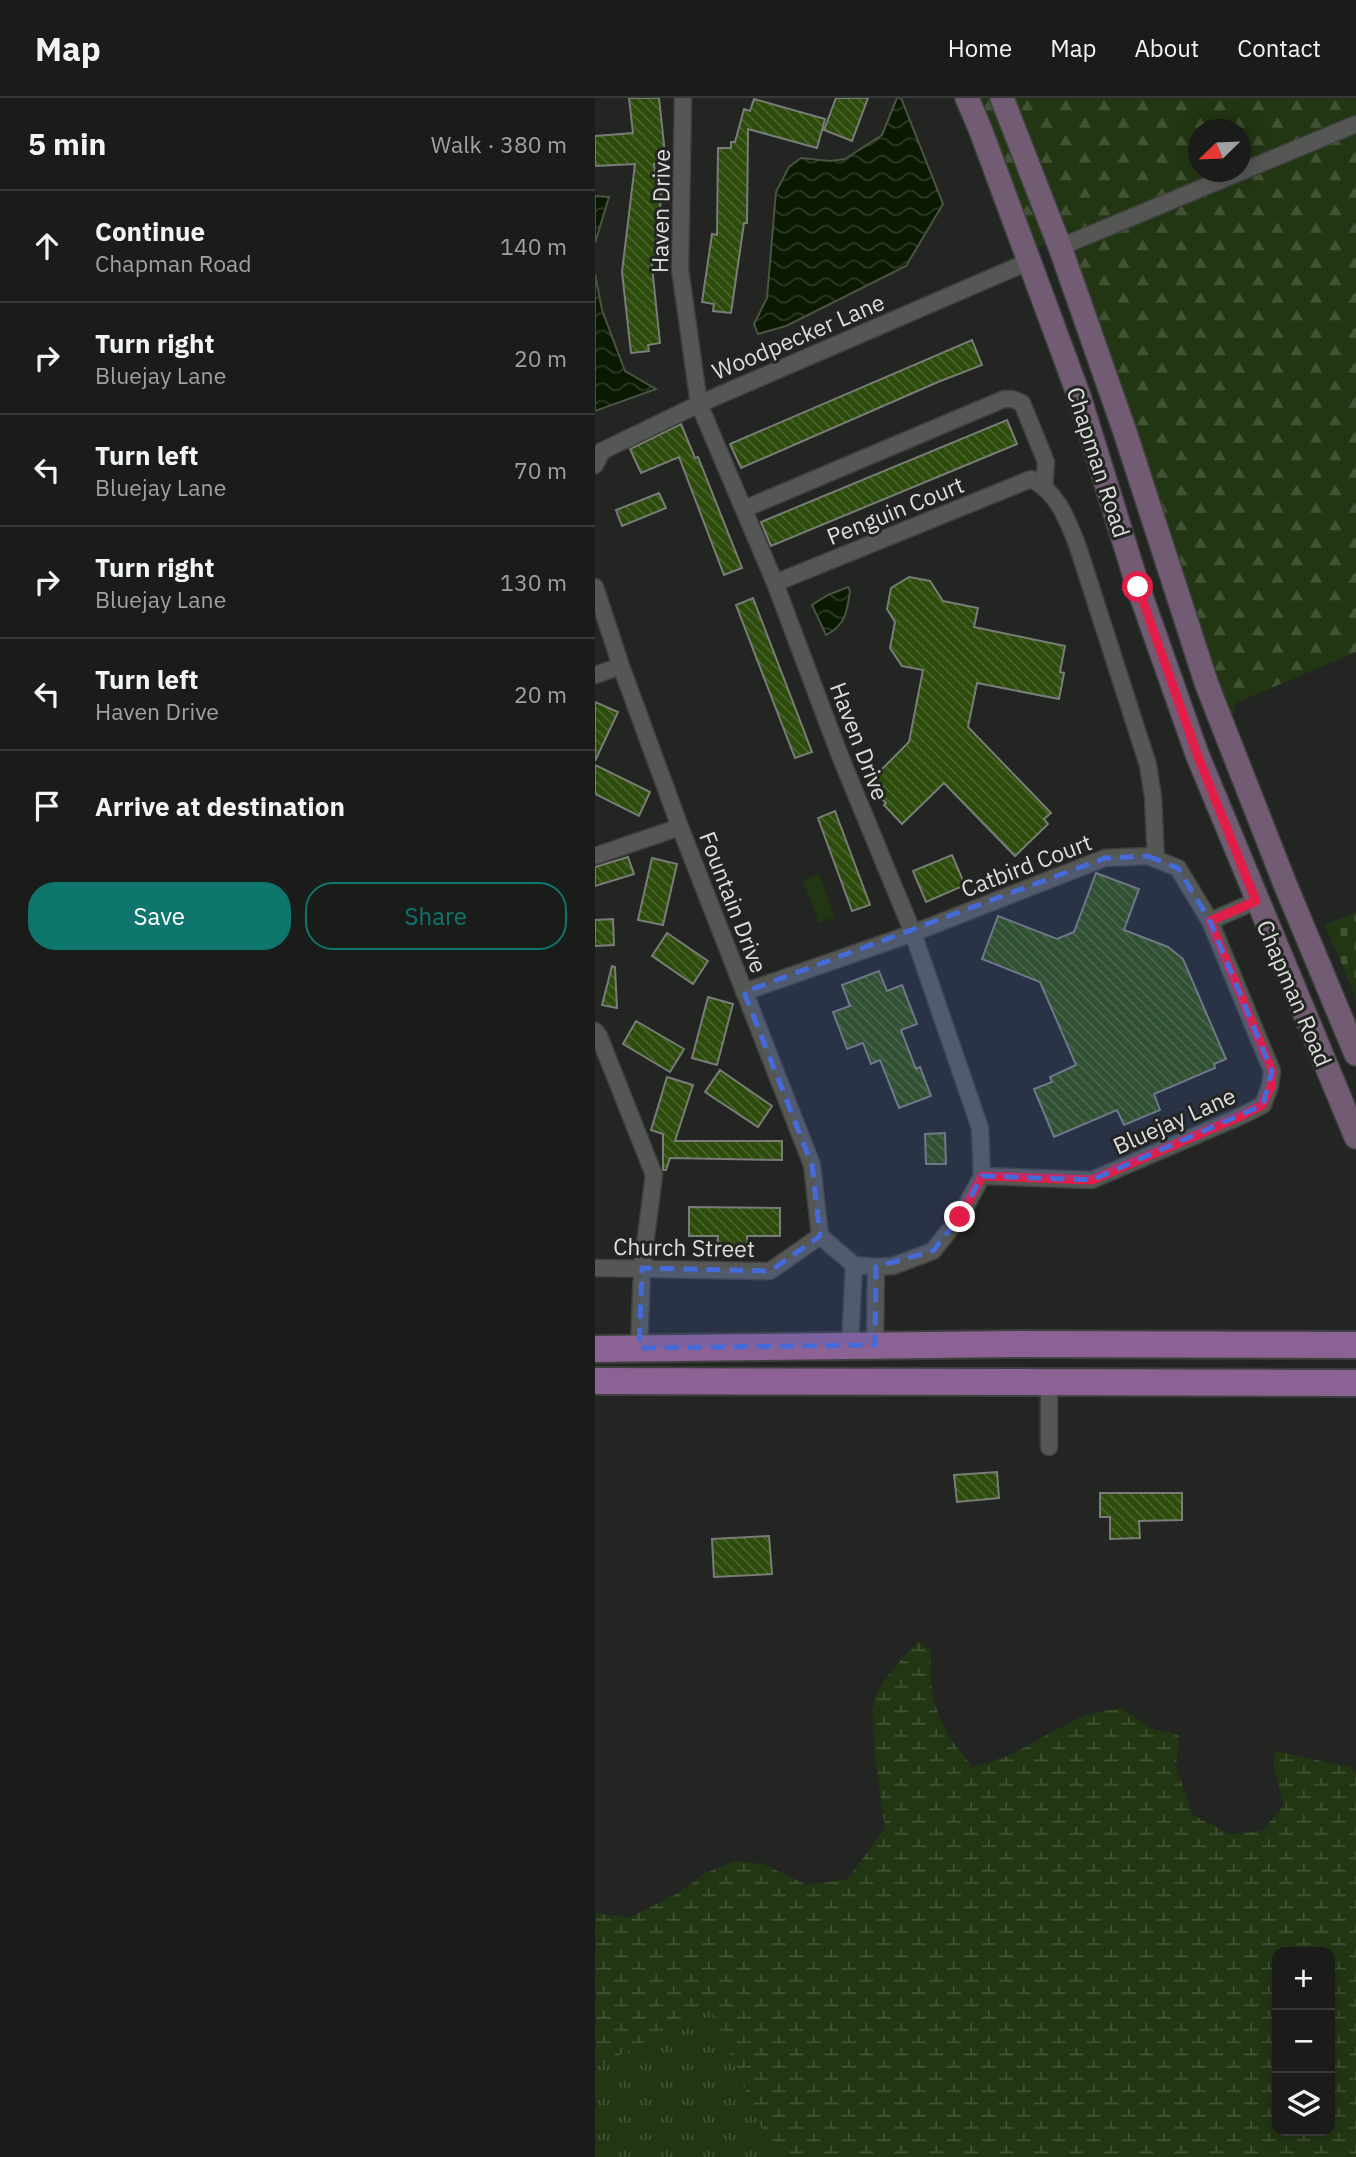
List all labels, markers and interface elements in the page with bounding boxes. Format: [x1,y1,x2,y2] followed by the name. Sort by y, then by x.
[35,27,101,70] text: Map
[948,32,1012,64] text: Home
[1050,32,1096,64] text: Map
[1134,32,1199,64] text: About
[1237,32,1321,64] text: Contact
[1188,119,1251,182] north arrow
[28,124,106,163] text: 5 min
[431,129,567,159] text: Walk · 380 m
[644,149,676,273] street label: Haven Drive
[95,214,205,248] text: Continue
[28,227,66,265] icon: ahead
[500,231,567,261] text: 140 m
[95,248,252,278] text: Chapman Road
[707,286,889,386] street label: Woodpecker Lane
[95,326,214,360] text: Turn right
[28,339,66,377] icon: right
[514,343,567,373] text: 20 m
[95,360,226,390] text: Bluejay Lane
[1061,383,1137,541] street label: Chapman Road
[95,438,198,472] text: Turn left
[28,451,66,489] icon: left
[514,455,567,485] text: 70 m
[822,469,968,551] street label: Penguin Court
[95,472,226,502] text: Bluejay Lane
[95,550,214,584] text: Turn right
[28,563,66,601] icon: right
[500,567,567,597] text: 130 m
[1122,571,1153,602] route start
[95,584,226,614] text: Bluejay Lane
[95,662,198,696] text: Turn left
[28,675,66,713] icon: left
[824,678,896,804] street label: Haven Drive
[514,679,567,709] text: 20 m
[95,696,219,726] text: Haven Drive
[28,787,66,825] icon: arrive
[95,789,345,823] text: Arrive at destination
[956,826,1096,904] street label: Catbird Court
[693,827,775,977] street label: Fountain Drive
[28,882,291,950] button: Save
[305,882,567,950] button: Share
[1251,915,1339,1071] street label: Chapman Road
[1108,1080,1240,1160] street label: Bluejay Lane
[944,1201,975,1232] route end
[613,1231,755,1263] street label: Church Street
[1272,1947,1335,2136] map controls
[1272,1947,1335,2010] button: +
[1272,2010,1335,2073] button: −
[1272,2073,1335,2136] button: layers

